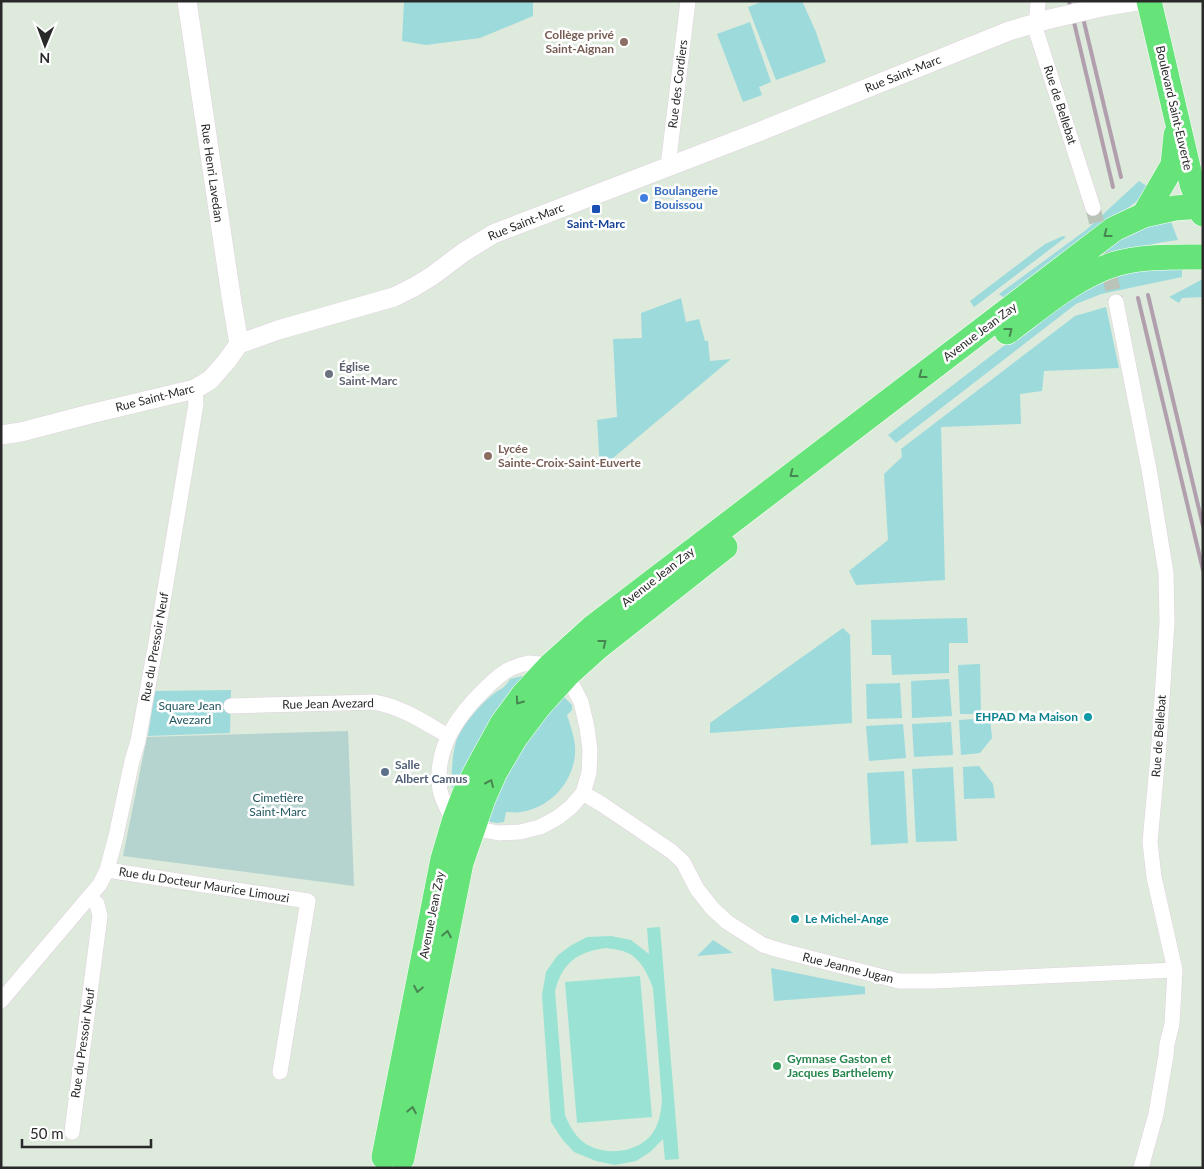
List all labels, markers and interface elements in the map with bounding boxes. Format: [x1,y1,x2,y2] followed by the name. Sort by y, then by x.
[20,20,70,70] north arrow
[544,27,615,56] place label: Collège privé Saint-Aignan
[618,36,630,48] marker: Collège privé Saint-Aignan
[665,39,690,129] street label: Rue des Cordiers
[1153,44,1196,172] street label: Boulevard Saint-Euverte
[39,50,50,67] text: N
[863,51,943,96] street label: Rue Saint-Marc
[1041,63,1081,147] street label: Rue de Bellebat
[198,123,227,223] street label: Rue Henri Lavedan
[654,183,718,212] place label: Boulangerie Bouissou
[638,192,650,204] marker: Boulangerie Bouissou
[486,199,566,244] street label: Rue Saint-Marc
[590,203,602,215] marker: Saint-Marc
[567,216,626,231] place label: Saint-Marc
[1103,228,1113,237] one-way arrow
[940,298,1020,364] street label: Avenue Jean Zay
[1003,328,1012,336] one-way arrow
[339,359,398,388] place label: Église Saint-Marc
[323,368,335,380] marker: Église Saint-Marc
[919,370,928,379] one-way arrow
[114,380,196,415] street label: Rue Saint-Marc
[498,441,642,470] place label: Lycée Sainte-Croix-Saint-Euverte
[482,450,494,462] marker: Lycée Sainte-Croix-Saint-Euverte
[790,468,799,476] one-way arrow
[618,543,698,610] street label: Avenue Jean Zay
[137,590,172,703] street label: Rue du Pressoir Neuf
[597,640,606,648] one-way arrow
[1148,694,1169,778] street label: Rue de Bellebat
[282,695,374,712] street label: Rue Jean Avezard
[516,695,525,705] one-way arrow
[159,698,221,727] park label: Square Jean Avezard
[975,709,1078,724] place label: EHPAD Ma Maison
[1082,711,1094,723] marker: EHPAD Ma Maison
[394,757,468,786] place label: Salle Albert Camus
[379,766,391,778] marker: Salle Albert Camus
[484,779,495,788] one-way arrow
[249,790,307,819] park label: Cimetière Saint-Marc
[118,864,291,905] street label: Rue du Docteur Maurice Limouzi
[416,869,447,960] street label: Avenue Jean Zay
[805,911,889,926] place label: Le Michel-Ange
[789,913,801,925] marker: Le Michel-Ange
[441,929,452,938] one-way arrow
[801,949,895,986] street label: Rue Jeanne Jugan
[413,985,423,993] one-way arrow
[67,986,98,1099] street label: Rue du Pressoir Neuf
[787,1051,894,1080] place label: Gymnase Gaston et Jacques Barthelemy
[771,1060,783,1072] marker: Gymnase Gaston et Jacques Barthelemy
[406,1106,416,1115] one-way arrow
[22,1116,151,1148] scale bar
[30,1124,64,1142] text: 50 m

